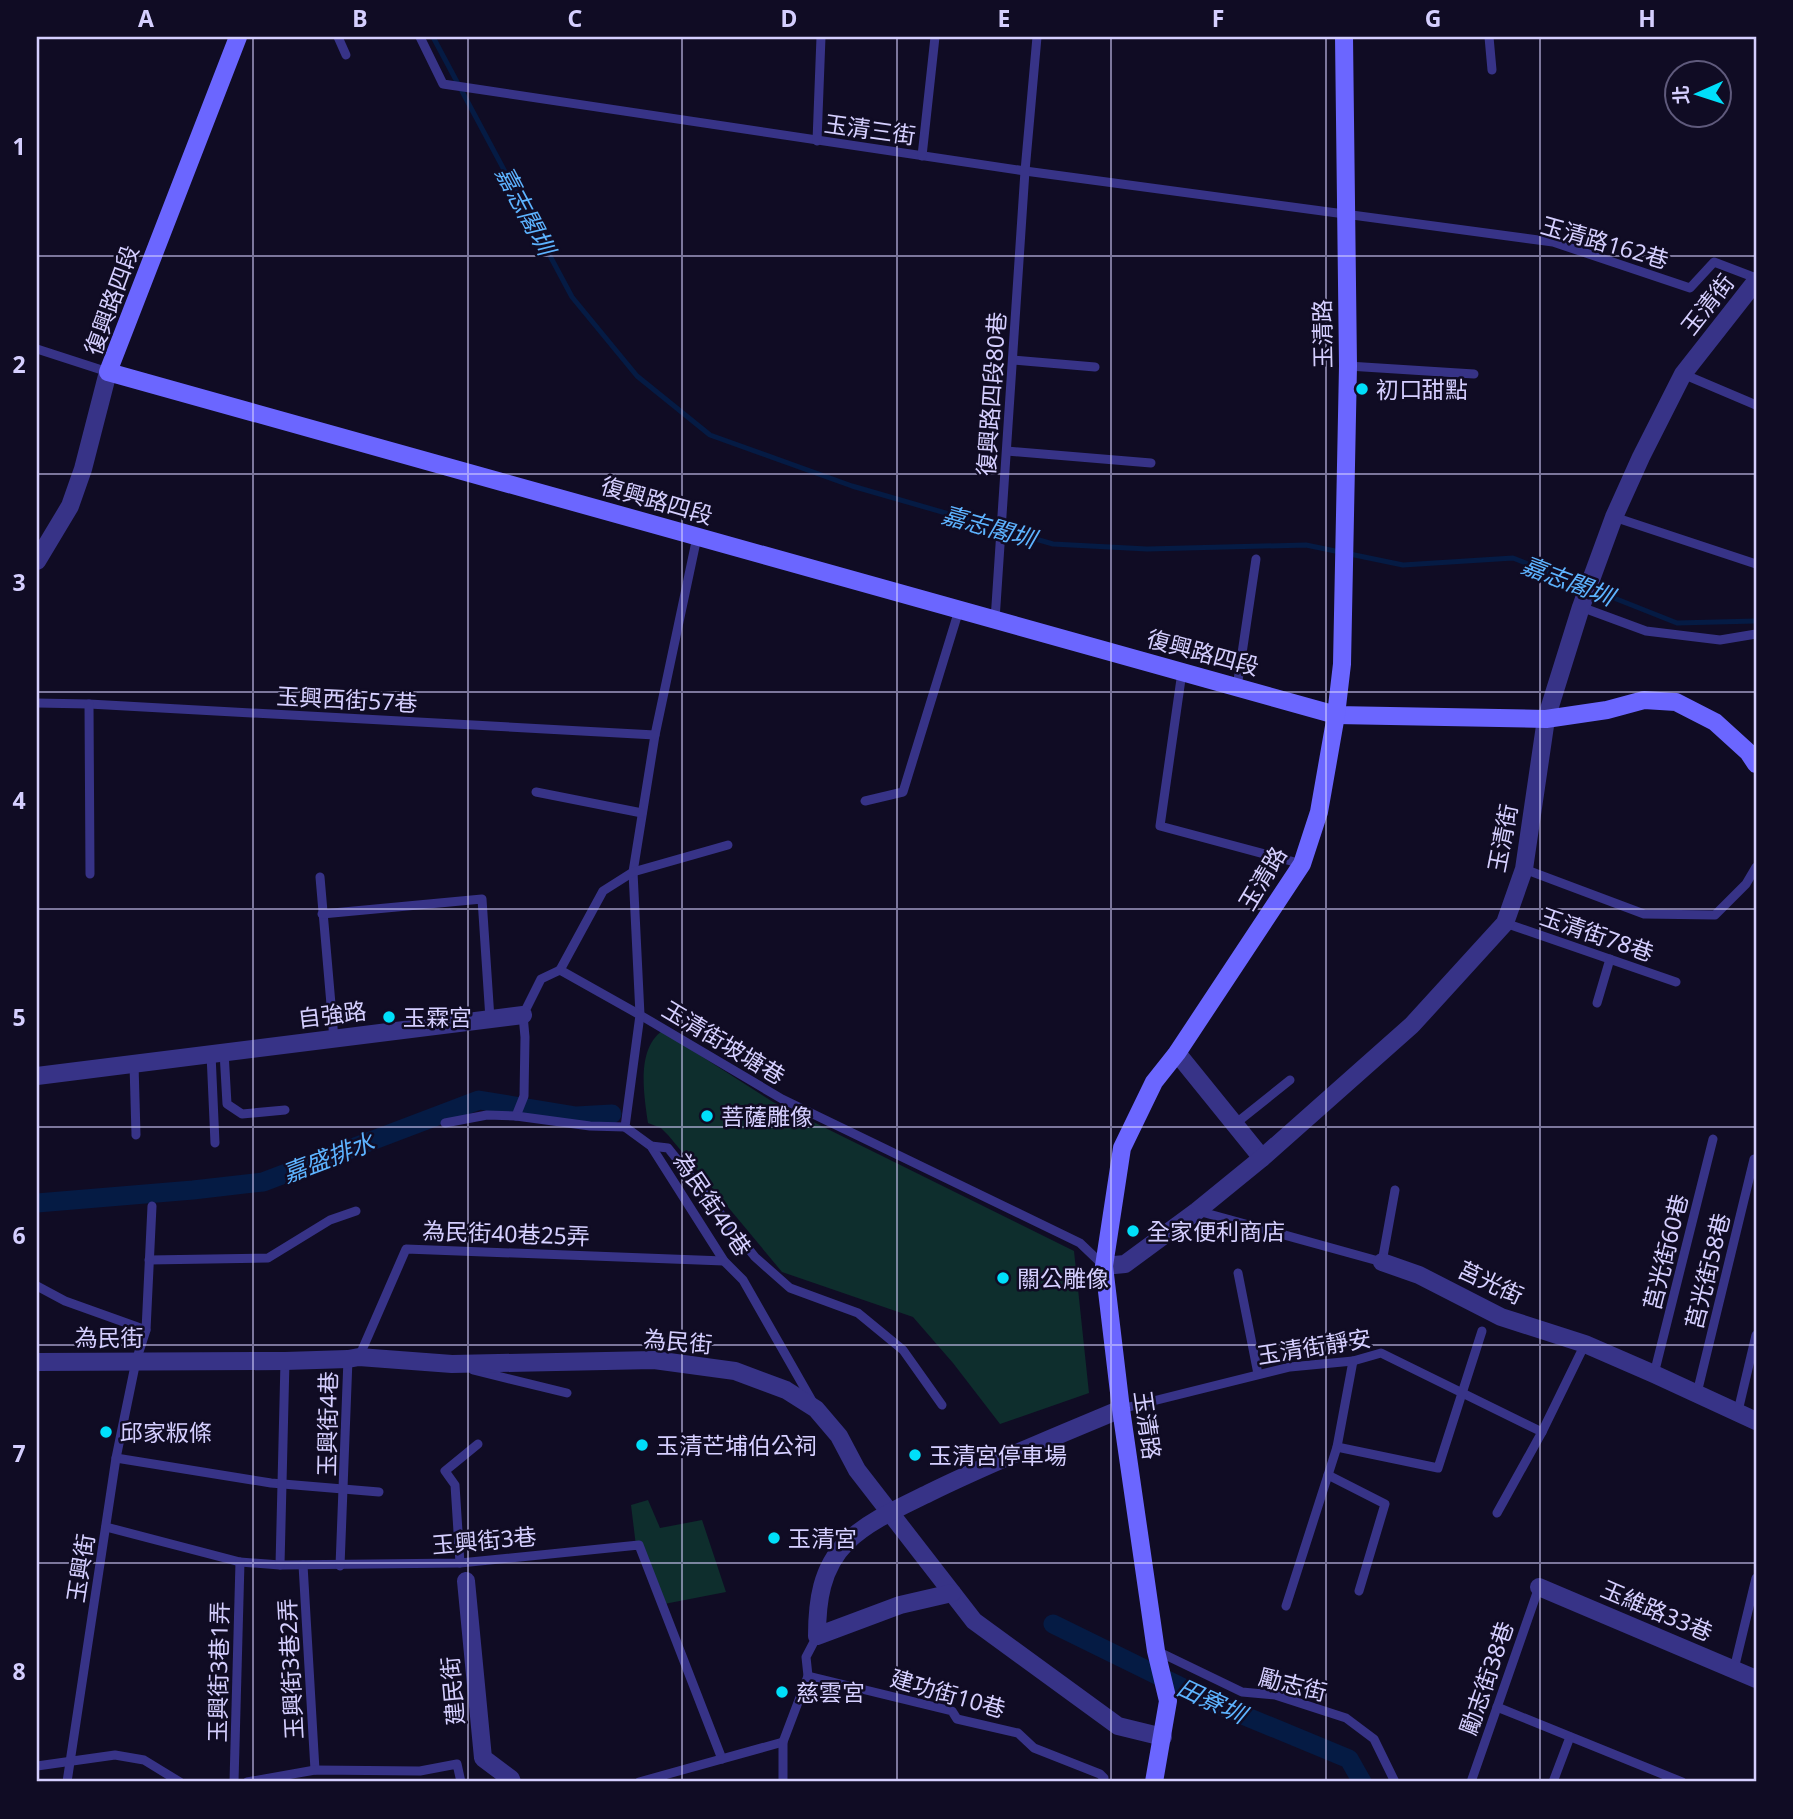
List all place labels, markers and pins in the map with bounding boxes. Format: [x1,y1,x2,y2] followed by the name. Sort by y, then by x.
[1376,373,1468,405] place label: 初口甜點
[1354,381,1370,397] marker: 初口甜點
[403,1001,472,1033] place label: 玉霖宮
[381,1009,397,1025] marker: 玉霖宮
[721,1100,813,1132] place label: 菩薩雕像
[699,1108,715,1124] marker: 菩薩雕像
[1147,1215,1285,1247] place label: 全家便利商店
[1125,1223,1141,1239] marker: 全家便利商店
[1017,1262,1109,1294] place label: 關公雕像
[995,1270,1011,1286] marker: 關公雕像
[120,1416,212,1448] place label: 邱家粄條
[98,1424,114,1440] marker: 邱家粄條
[656,1429,817,1461] place label: 玉清芒埔伯公祠
[634,1437,650,1453] marker: 玉清芒埔伯公祠
[929,1439,1067,1471] place label: 玉清宮停車場
[907,1447,923,1463] marker: 玉清宮停車場
[788,1522,857,1554] place label: 玉清宮
[766,1530,782,1546] marker: 玉清宮
[796,1676,865,1708] place label: 慈雲宮
[774,1684,790,1700] marker: 慈雲宮

